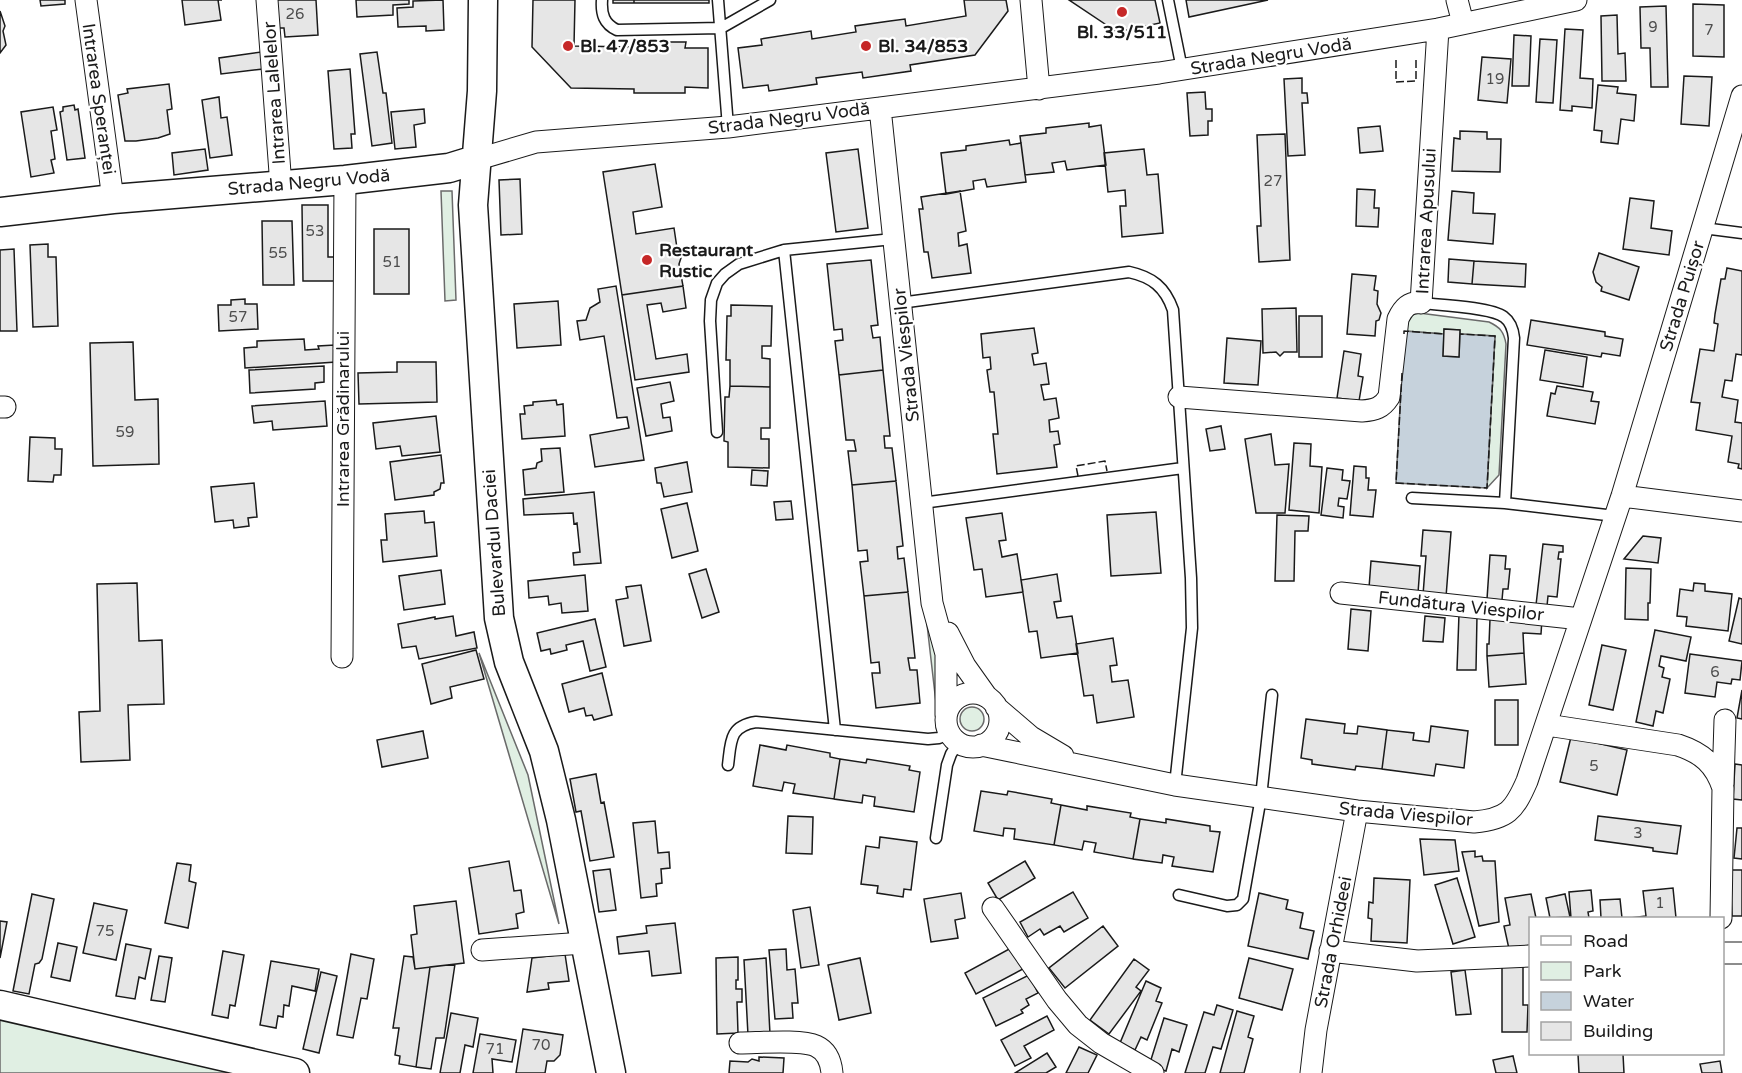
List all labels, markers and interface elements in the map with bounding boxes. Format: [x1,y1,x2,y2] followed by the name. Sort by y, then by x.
[286,5,304,23] house number: 26
[1115,5,1129,19] marker: Bl. 33/511
[1648,18,1658,36] house number: 9
[258,21,290,165] street label: Intrarea Lalelelor
[1077,21,1167,43] place label: Bl. 33/511
[1704,21,1714,39] house number: 7
[77,22,121,176] street label: Intrarea Speranței
[1189,32,1353,80] street label: Strada Negru Vodă
[580,35,670,57] place label: Bl. 47/853
[878,35,968,57] place label: Bl. 34/853
[561,39,575,53] marker: Bl. 47/853
[859,39,873,53] marker: Bl. 34/853
[1486,70,1504,88] house number: 19
[707,97,871,139] street label: Strada Negru Vodă
[1411,147,1441,295] street label: Intrarea Apusului
[227,164,391,200] street label: Strada Negru Vodă
[1264,172,1282,190] house number: 27
[306,222,324,240] house number: 53
[1655,238,1709,354] street label: Strada Puișor
[659,239,753,282] place label: Restaurant Rustic
[269,244,287,262] house number: 55
[383,253,401,271] house number: 51
[640,253,654,267] marker: Restaurant Rustic
[888,287,924,423] street label: Strada Viespilor
[229,308,247,326] house number: 57
[332,331,354,507] street label: Intrarea Grădinarului
[116,423,134,441] house number: 59
[478,469,510,617] street label: Bulevardul Daciei
[1377,586,1545,626] street label: Fundătura Viespilor
[1710,663,1720,681] house number: 6
[1589,757,1599,775] house number: 5
[1338,797,1474,831] street label: Strada Viespilor
[1633,824,1643,842] house number: 3
[1309,874,1357,1010] street label: Strada Orhideei
[1655,894,1665,912] house number: 1
[1529,917,1724,1055] legend
[96,922,114,940] house number: 75
[1583,930,1628,952] text: Road
[1583,960,1622,982] text: Park
[1583,990,1634,1012] text: Water
[1583,1020,1653,1042] text: Building
[532,1036,550,1054] house number: 70
[486,1040,504,1058] house number: 71

